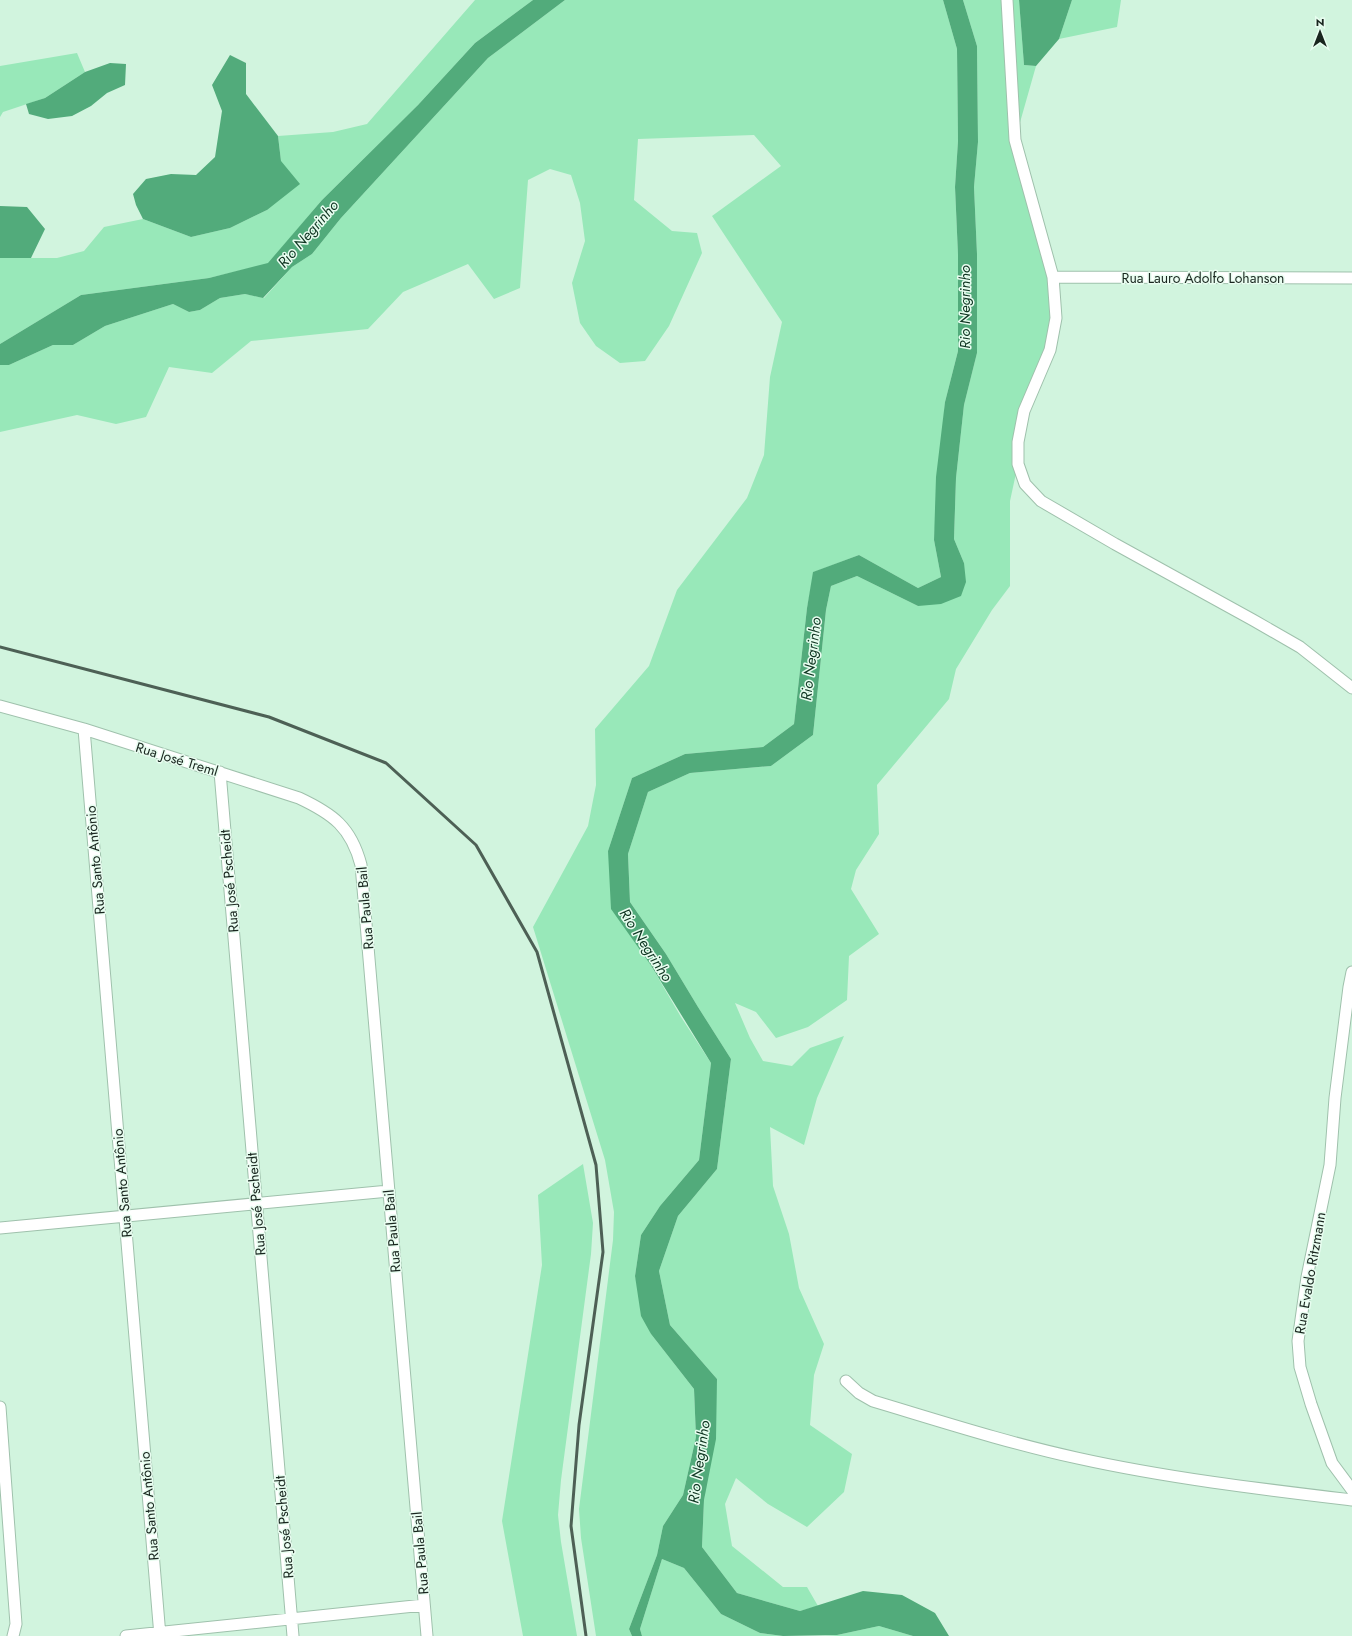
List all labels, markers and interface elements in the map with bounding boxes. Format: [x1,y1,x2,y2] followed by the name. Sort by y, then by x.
[1300,12,1340,52] north arrow
[1316,14,1324,30] text: N
[272,195,344,273] water label: Rio Negrinho
[954,265,976,349] water label: Rio Negrinho
[1122,268,1284,288] street label: Rua Lauro Adolfo Lohanson
[795,616,827,702] water label: Rio Negrinho
[133,737,221,781] street label: Rua José Treml
[80,804,110,915] street label: Rua Santo Antônio
[214,828,243,933] street label: Rua José Pscheidt
[351,866,379,950] street label: Rua Paula Bail
[614,904,678,986] water label: Rio Negrinho
[107,1127,137,1238] street label: Rua Santo Antônio
[241,1151,270,1256] street label: Rua José Pscheidt
[378,1189,406,1273] street label: Rua Paula Bail
[1289,1210,1331,1336] street label: Rua Evaldo Ritzmann
[682,1419,716,1505] water label: Rio Negrinho
[134,1450,164,1561] street label: Rua Santo Antônio
[269,1474,298,1579] street label: Rua José Pscheidt
[406,1511,434,1595] street label: Rua Paula Bail

